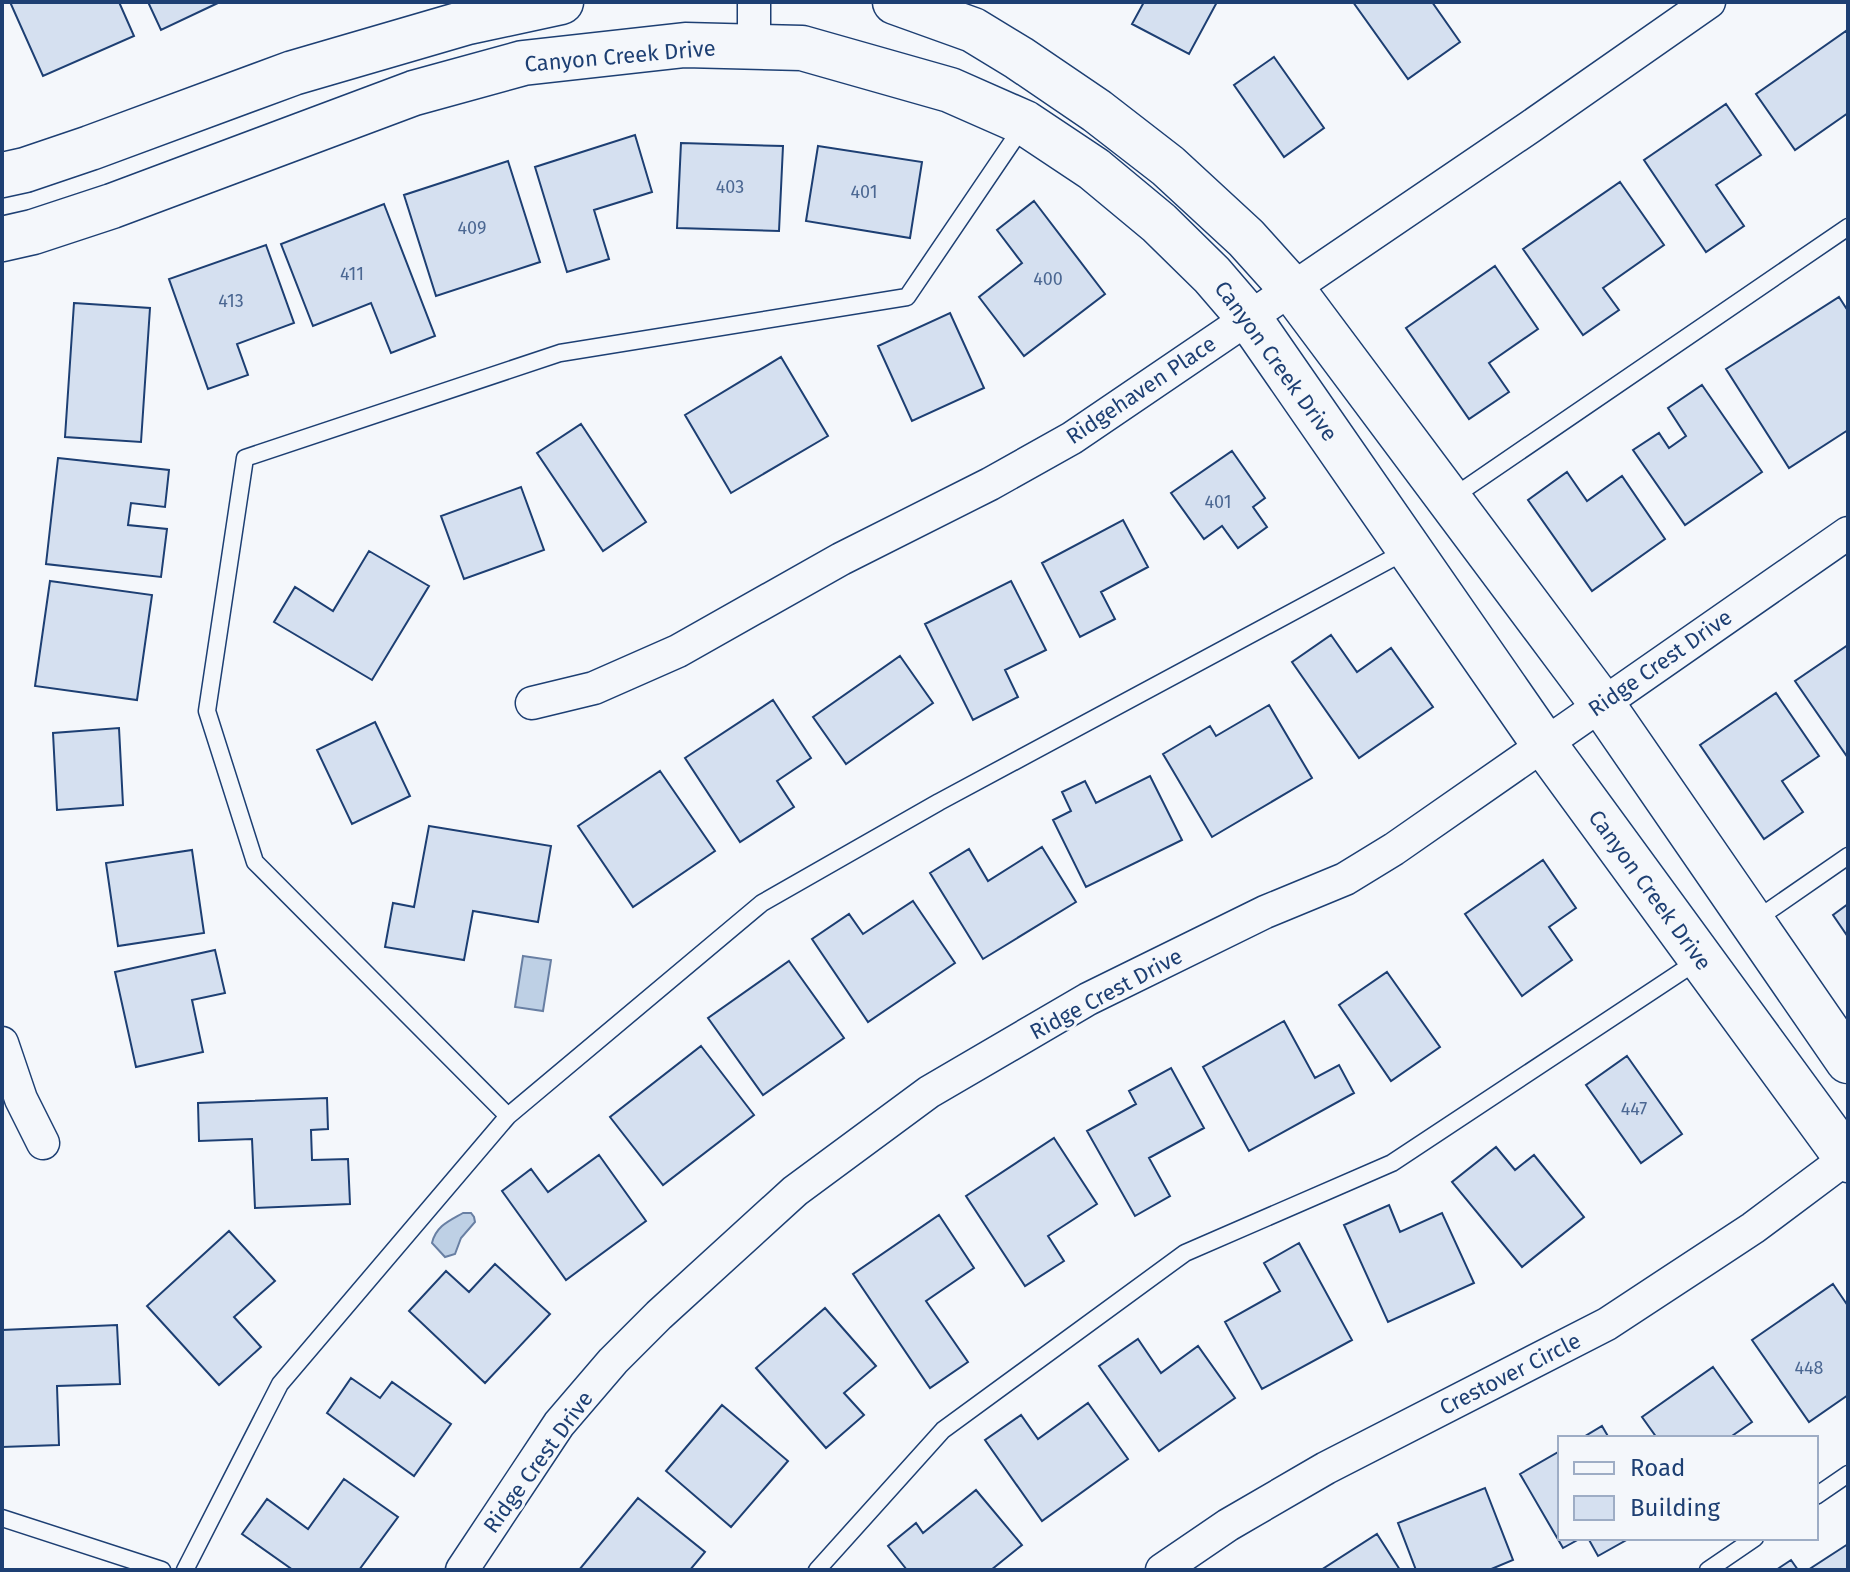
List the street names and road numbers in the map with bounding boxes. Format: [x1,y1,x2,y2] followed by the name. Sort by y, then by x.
[523,34,717,78] street label: Canyon Creek Drive
[1209,276,1343,446] street label: Canyon Creek Drive
[1061,330,1221,450] street label: Ridgehaven Place
[1583,603,1737,723] street label: Ridge Crest Drive
[1583,805,1717,975] street label: Canyon Creek Drive
[1025,942,1187,1046] street label: Ridge Crest Drive
[1435,1327,1585,1421] street label: Crestover Circle
[477,1386,599,1538] street label: Ridge Crest Drive

